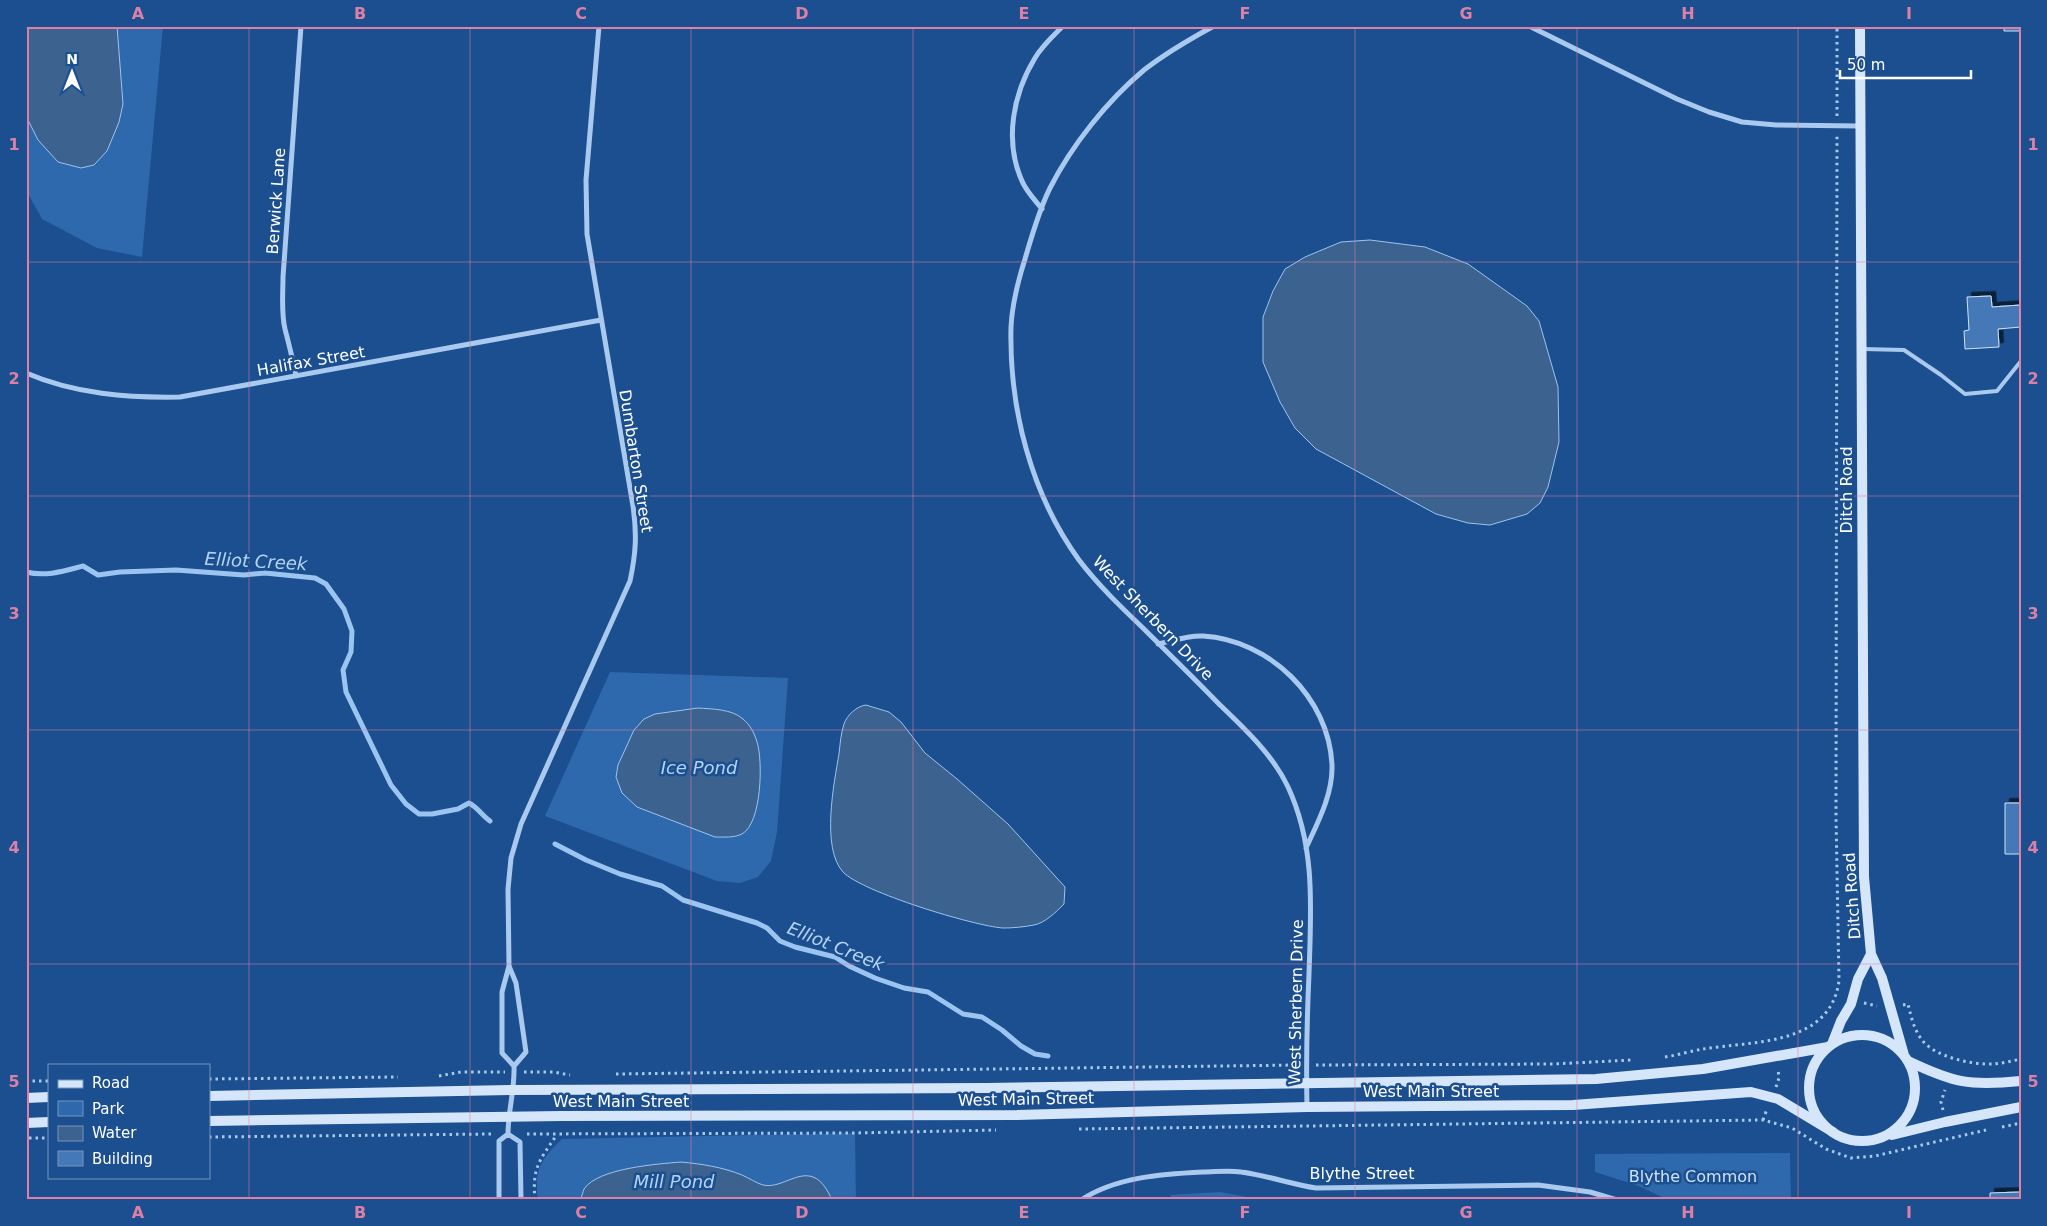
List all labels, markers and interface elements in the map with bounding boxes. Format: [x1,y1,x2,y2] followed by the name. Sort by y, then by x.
[132,4,145,23] text: A
[354,4,366,23] text: B
[575,4,587,23] text: C
[795,4,809,23] text: D
[1019,4,1029,23] text: E
[1240,4,1250,23] text: F
[1459,4,1473,23] text: G
[1681,4,1695,23] text: H
[1906,4,1912,23] text: I
[48,48,98,98] north arrow
[1840,48,1971,80] scale bar
[66,51,78,67] text: N
[1847,56,1885,74] text: 50 m
[8,135,20,154] text: 1
[2027,135,2039,154] text: 1
[263,147,289,255] street label: Berwick Lane
[256,342,366,380] street label: Halifax Street
[8,369,20,388] text: 2
[2027,369,2039,388] text: 2
[615,388,657,534] street label: Dumbarton Street
[1837,446,1856,534] street label: Ditch Road
[204,548,309,574] water label: Elliot Creek
[1089,552,1217,684] street label: West Sherbern Drive
[8,604,20,623] text: 3
[2027,604,2039,623] text: 3
[661,757,738,778] water label: Ice Pond
[8,838,20,857] text: 4
[2027,838,2039,857] text: 4
[1839,852,1865,940] street label: Ditch Road
[784,917,889,976] water label: Elliot Creek
[1285,919,1307,1085] street label: West Sherbern Drive
[48,1064,210,1178] legend
[8,1072,20,1091] text: 5
[2027,1072,2039,1091] text: 5
[92,1074,130,1092] text: Road
[1363,1082,1499,1101] street label: West Main Street
[958,1088,1094,1110] street label: West Main Street
[553,1092,689,1111] street label: West Main Street
[92,1100,125,1118] text: Park
[92,1124,137,1142] text: Water
[92,1150,153,1168] text: Building
[1310,1164,1414,1183] street label: Blythe Street
[1629,1167,1757,1186] park label: Blythe Common
[634,1171,715,1192] water label: Mill Pond
[132,1203,145,1222] text: A
[354,1203,366,1222] text: B
[575,1203,587,1222] text: C
[795,1203,809,1222] text: D
[1019,1203,1029,1222] text: E
[1240,1203,1250,1222] text: F
[1459,1203,1473,1222] text: G
[1681,1203,1695,1222] text: H
[1906,1203,1912,1222] text: I

